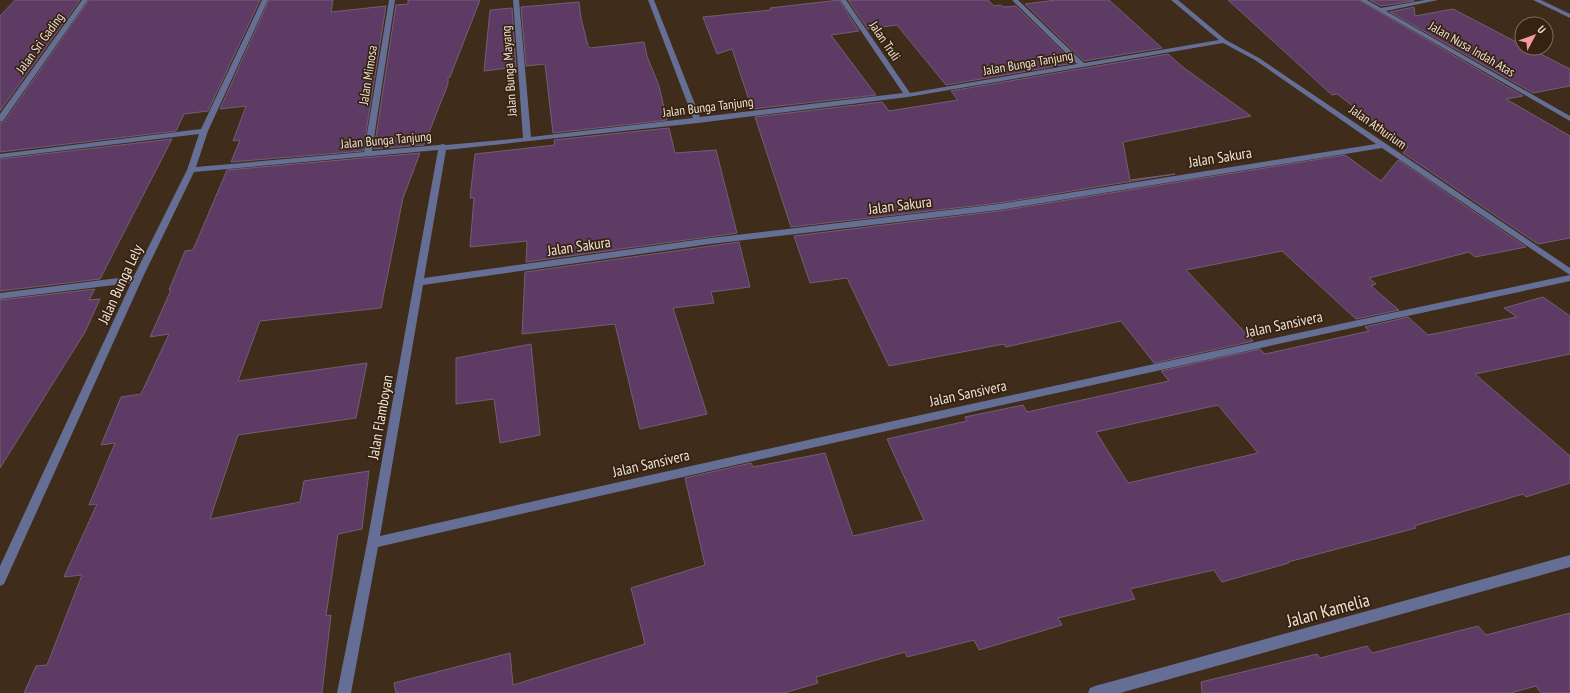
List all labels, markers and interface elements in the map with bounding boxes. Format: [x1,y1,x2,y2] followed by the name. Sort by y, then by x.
[12,9,68,78] street label: Jalan Sri Gading
[1514,16,1554,56] north arrow
[865,17,905,64] street label: Jalan Truli
[1425,17,1518,81] street label: Jalan Nusa Indah Atas
[1534,23,1549,36] text: U
[497,25,521,118] street label: Jalan Bunga Mayang
[355,44,381,107] street label: Jalan Mimosa
[981,47,1074,79] street label: Jalan Bunga Tanjung
[661,93,754,121] street label: Jalan Bunga Tanjung
[1345,101,1410,153] street label: Jalan Athurium
[339,128,432,153] street label: Jalan Bunga Tanjung
[1186,143,1253,172] street label: Jalan Sakura
[866,192,933,218] street label: Jalan Sakura
[545,232,612,260] street label: Jalan Sakura
[93,241,147,328] street label: Jalan Bunga Lely
[1243,307,1324,342] street label: Jalan Sansivera
[363,373,397,462] street label: Jalan Flamboyan
[927,376,1008,411] street label: Jalan Sansivera
[610,445,691,481] street label: Jalan Sansivera
[1283,588,1372,632] street label: Jalan Kamelia

